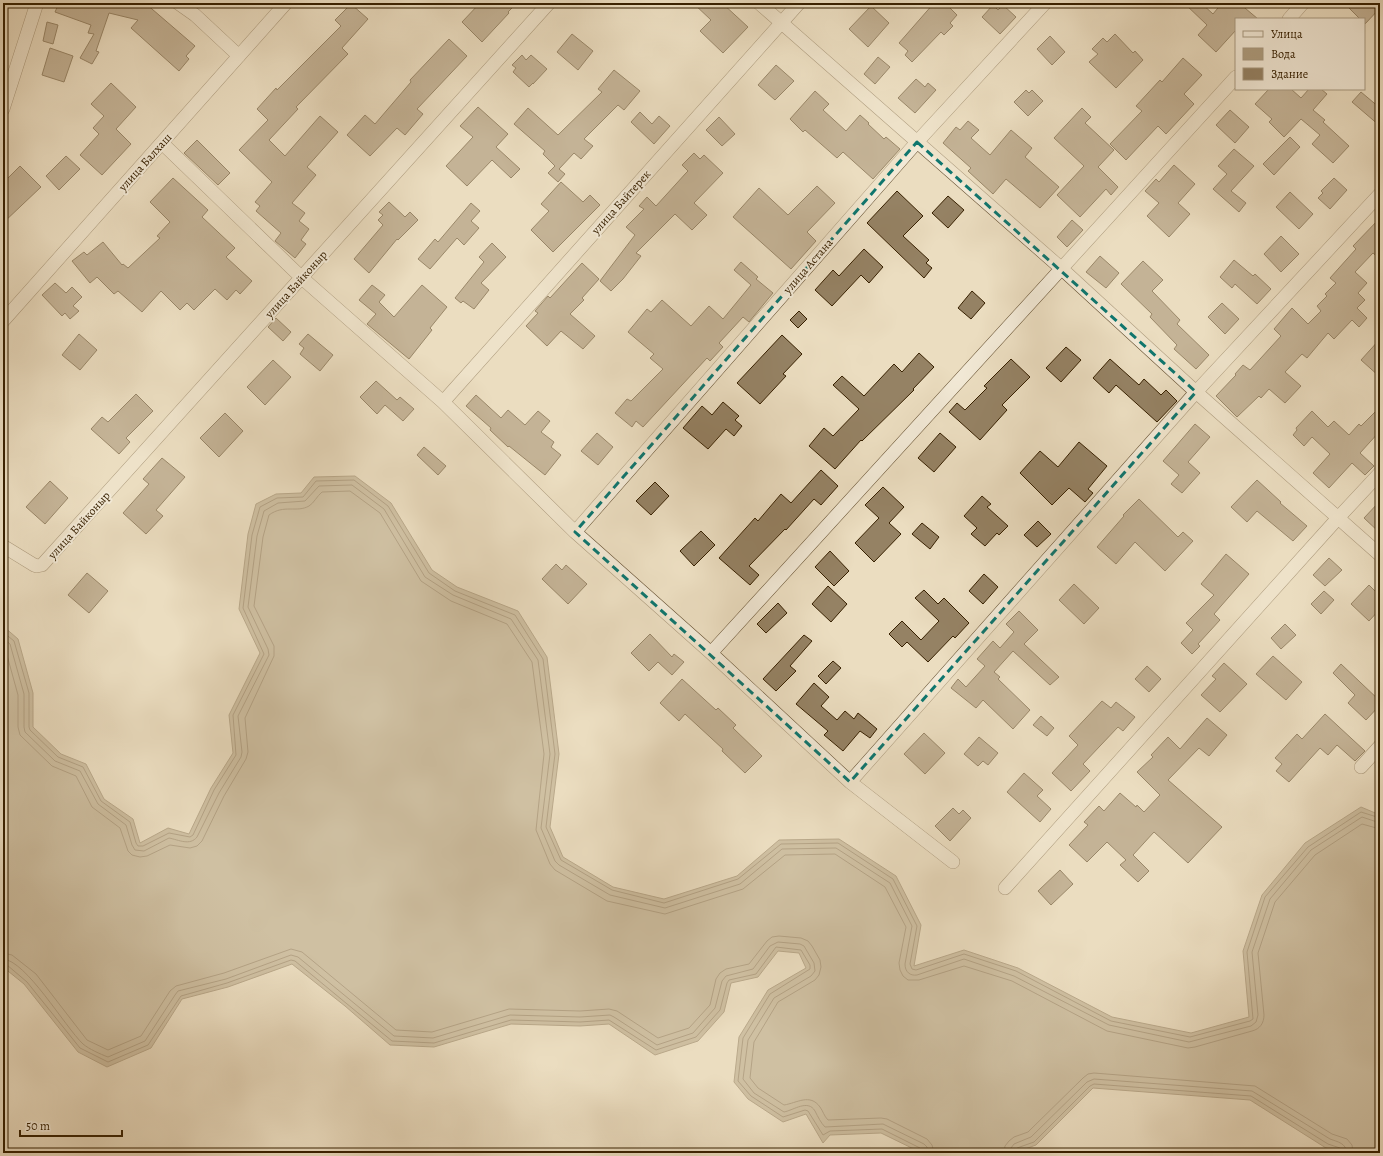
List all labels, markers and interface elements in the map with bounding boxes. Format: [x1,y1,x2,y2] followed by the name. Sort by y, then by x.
[1235,18,1365,90] legend
[1271,26,1303,42] text: Улица
[1271,46,1296,62] text: Вода
[1271,66,1308,82] text: Здание
[114,130,175,195] street label: улица Балхаш
[587,166,654,238] street label: улица Байтерек
[779,235,837,298] street label: улица Астана
[261,247,331,322] street label: улица Байконыр
[44,488,114,563] street label: улица Байконыр
[20,1112,122,1138] scale bar
[26,1118,50,1134] text: 50 m

